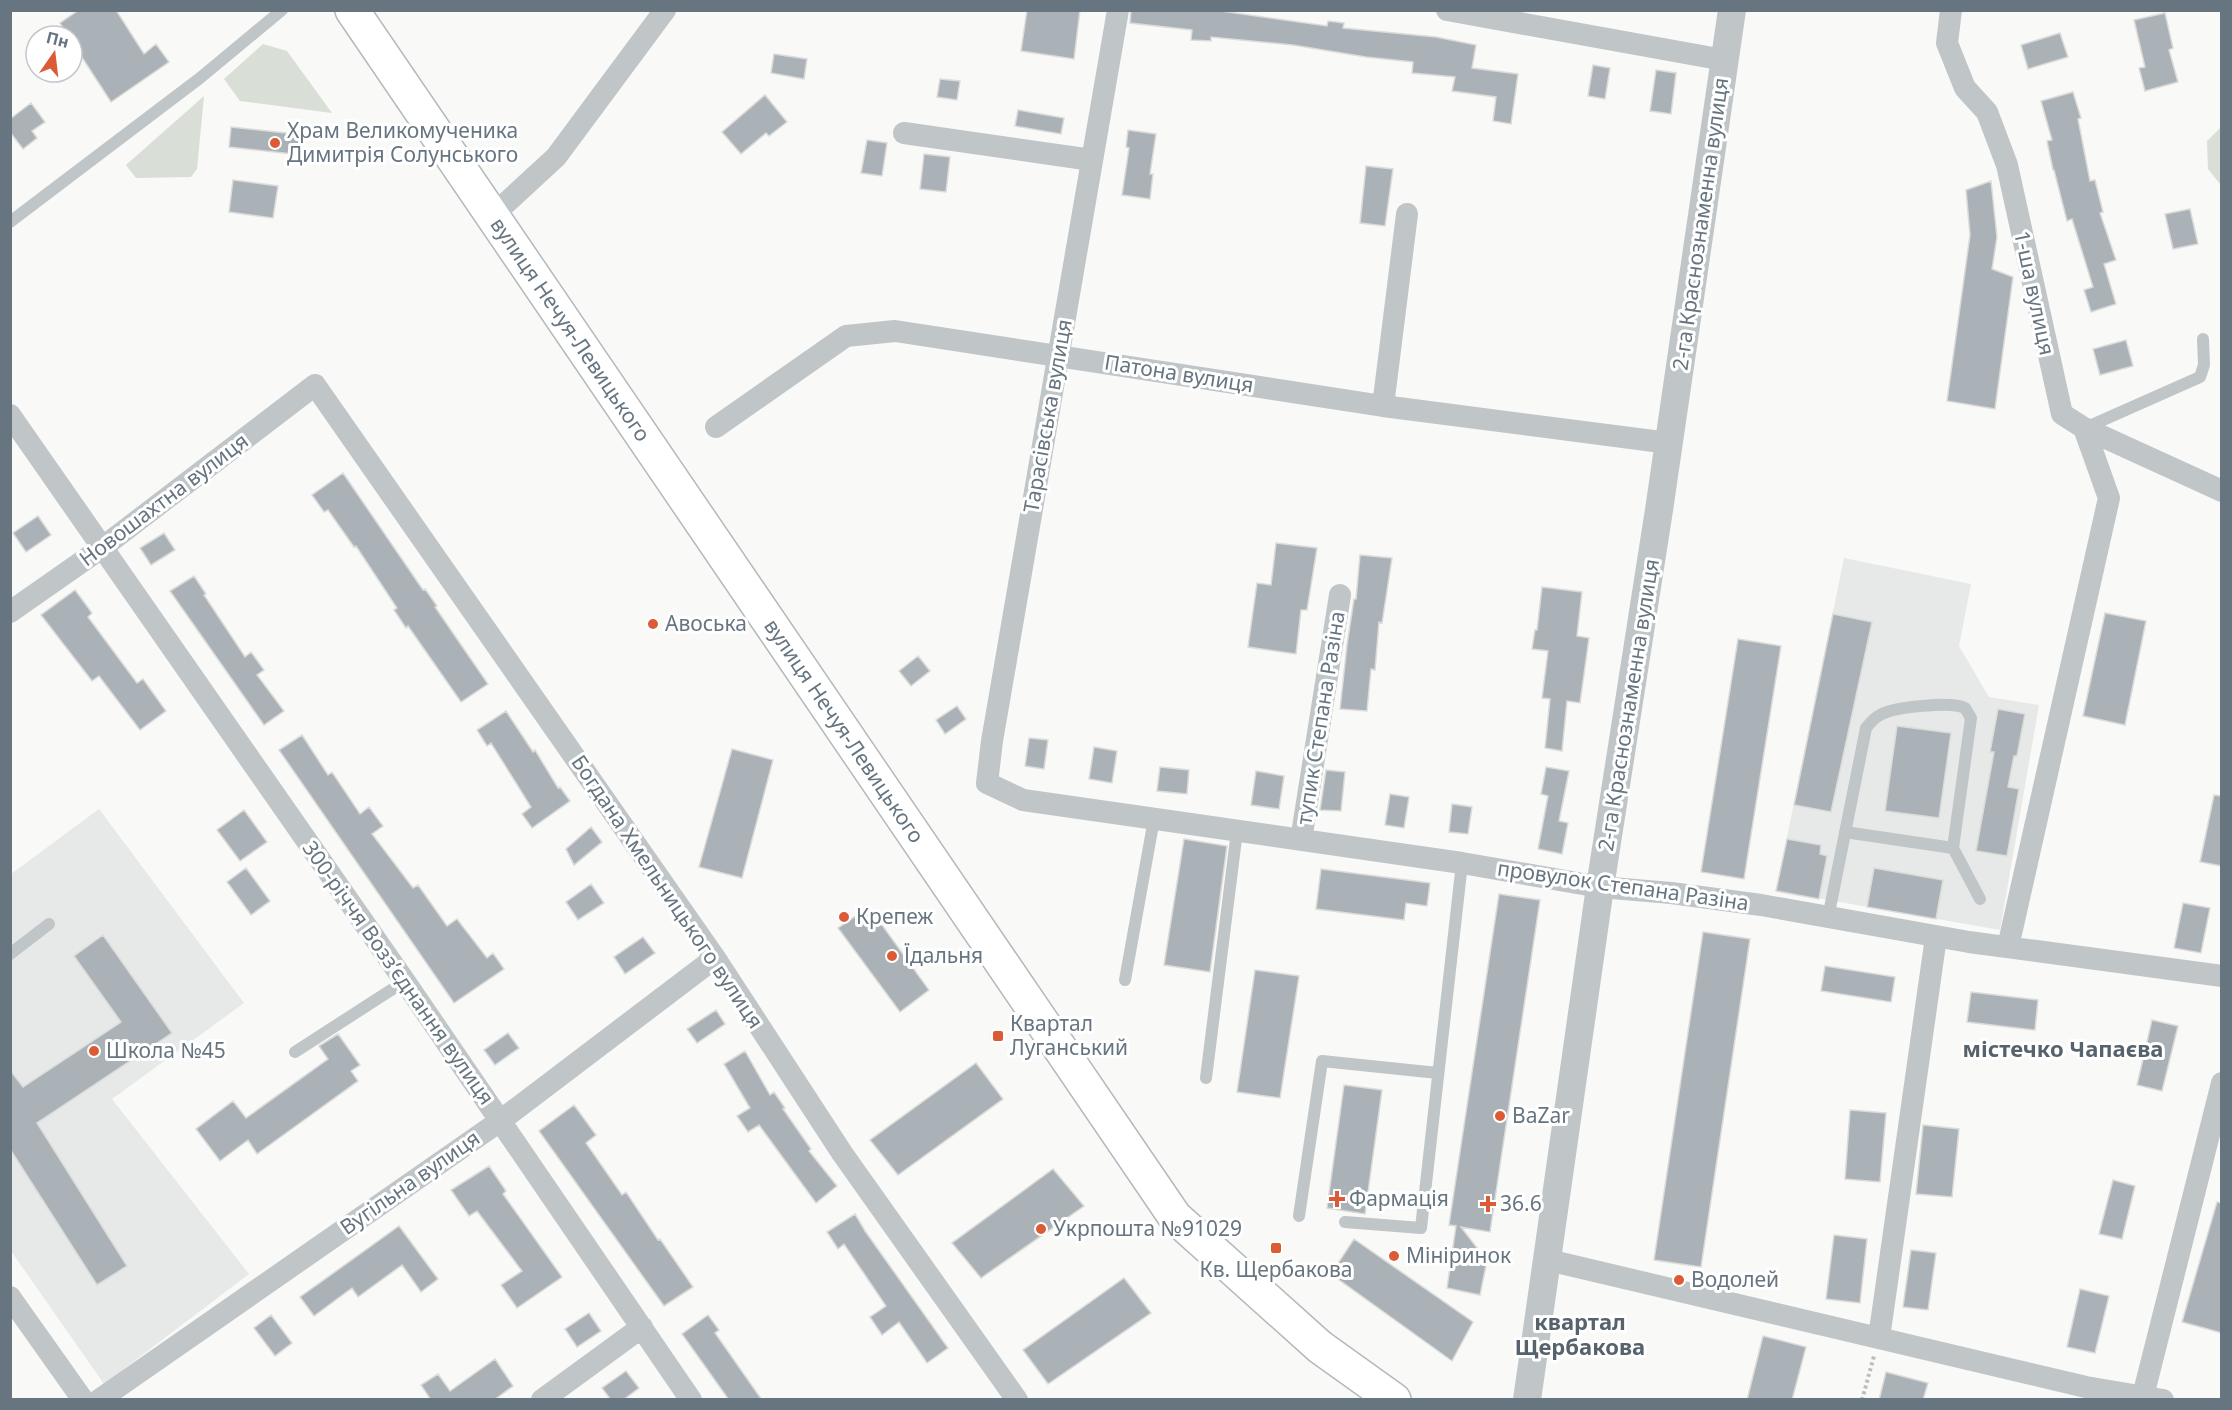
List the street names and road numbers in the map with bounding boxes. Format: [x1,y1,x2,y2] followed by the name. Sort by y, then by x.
[1666,76,1734,372] street label: 2-га Краснознаменна вулиця
[484,212,657,447] street label: вулиця Нечуя-Левицького
[2008,228,2062,357] street label: 1-ша вулиця
[1016,317,1078,515] street label: Тарасівська вулиця
[1103,347,1256,399] street label: Патона вулиця
[73,426,254,572] street label: Новошахтна вулиця
[1591,557,1665,853] street label: 2-га Краснознаменна вулиця
[1289,609,1351,827] street label: тупик Степана Разіна
[758,613,931,848] street label: вулиця Нечуя-Левицького
[566,749,770,1034] street label: Богдана Хмельницького вулиця
[297,835,501,1110] street label: 300-річчя Возз’єднання вулиця
[1496,853,1751,917] street label: провулок Степана Разіна
[334,1124,485,1241] street label: Вугільна вулиця

